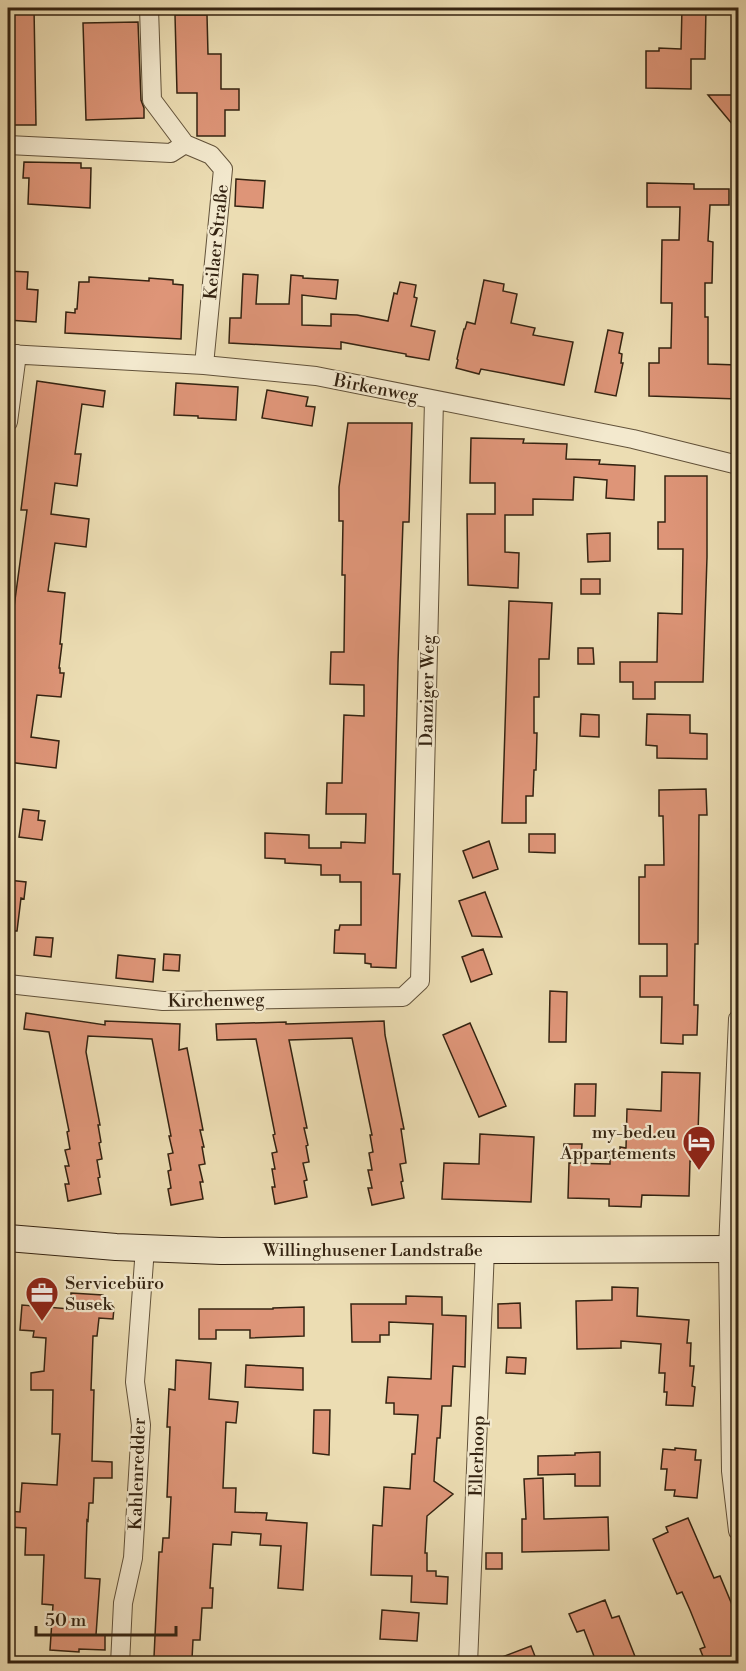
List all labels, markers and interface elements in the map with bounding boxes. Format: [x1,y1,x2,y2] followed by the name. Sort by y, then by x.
[199,183,234,301] street label: Keilaer Straße
[331,369,421,408] street label: Birkenweg
[415,634,440,747] street label: Danziger Weg
[167,988,265,1013] street label: Kirchenweg
[559,1121,677,1165] place label: my-bed.eu Appartements
[681,1124,717,1171] hotel icon: my-bed.eu Appartements
[262,1239,483,1262] street label: Willinghusener Landstraße
[65,1272,164,1316] place label: Servicebüro Susek
[24,1275,60,1322] office icon: Servicebüro Susek
[465,1415,490,1497] street label: Ellerhoop
[124,1417,151,1531] street label: Kahlenredder
[36,1599,176,1637] scale bar
[45,1609,87,1632] text: 50 m

